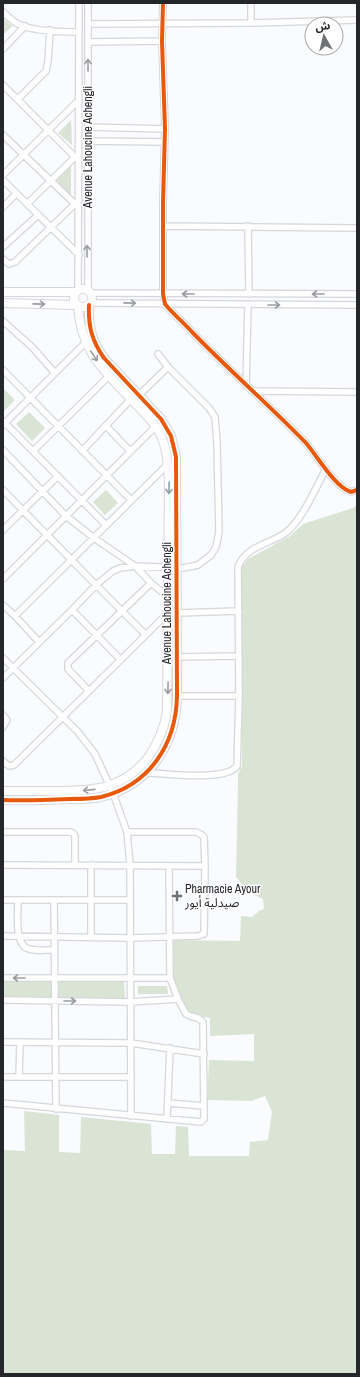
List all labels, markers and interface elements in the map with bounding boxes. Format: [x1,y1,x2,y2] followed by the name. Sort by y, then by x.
[304,16,344,56] north arrow
[314,18,331,34] text: ش
[84,59,92,72] one-way arrow
[80,86,96,209] street label: Avenue Lahoucine Achengli
[83,245,91,258] one-way arrow
[182,290,195,298] one-way arrow
[312,290,325,298] one-way arrow
[123,299,136,307] one-way arrow
[32,300,45,308] one-way arrow
[267,301,280,308] one-way arrow
[90,350,98,361] one-way arrow
[165,481,172,494] one-way arrow
[159,542,175,665] street label: Avenue Lahoucine Achengli
[164,681,172,694] one-way arrow
[83,787,96,794] one-way arrow
[184,881,261,911] place label: Pharmacie Ayour صيدلية أيور
[172,891,182,901] marker: Pharmacie Ayour صيدلية أيور
[13,974,26,982] one-way arrow
[63,997,76,1005] one-way arrow

